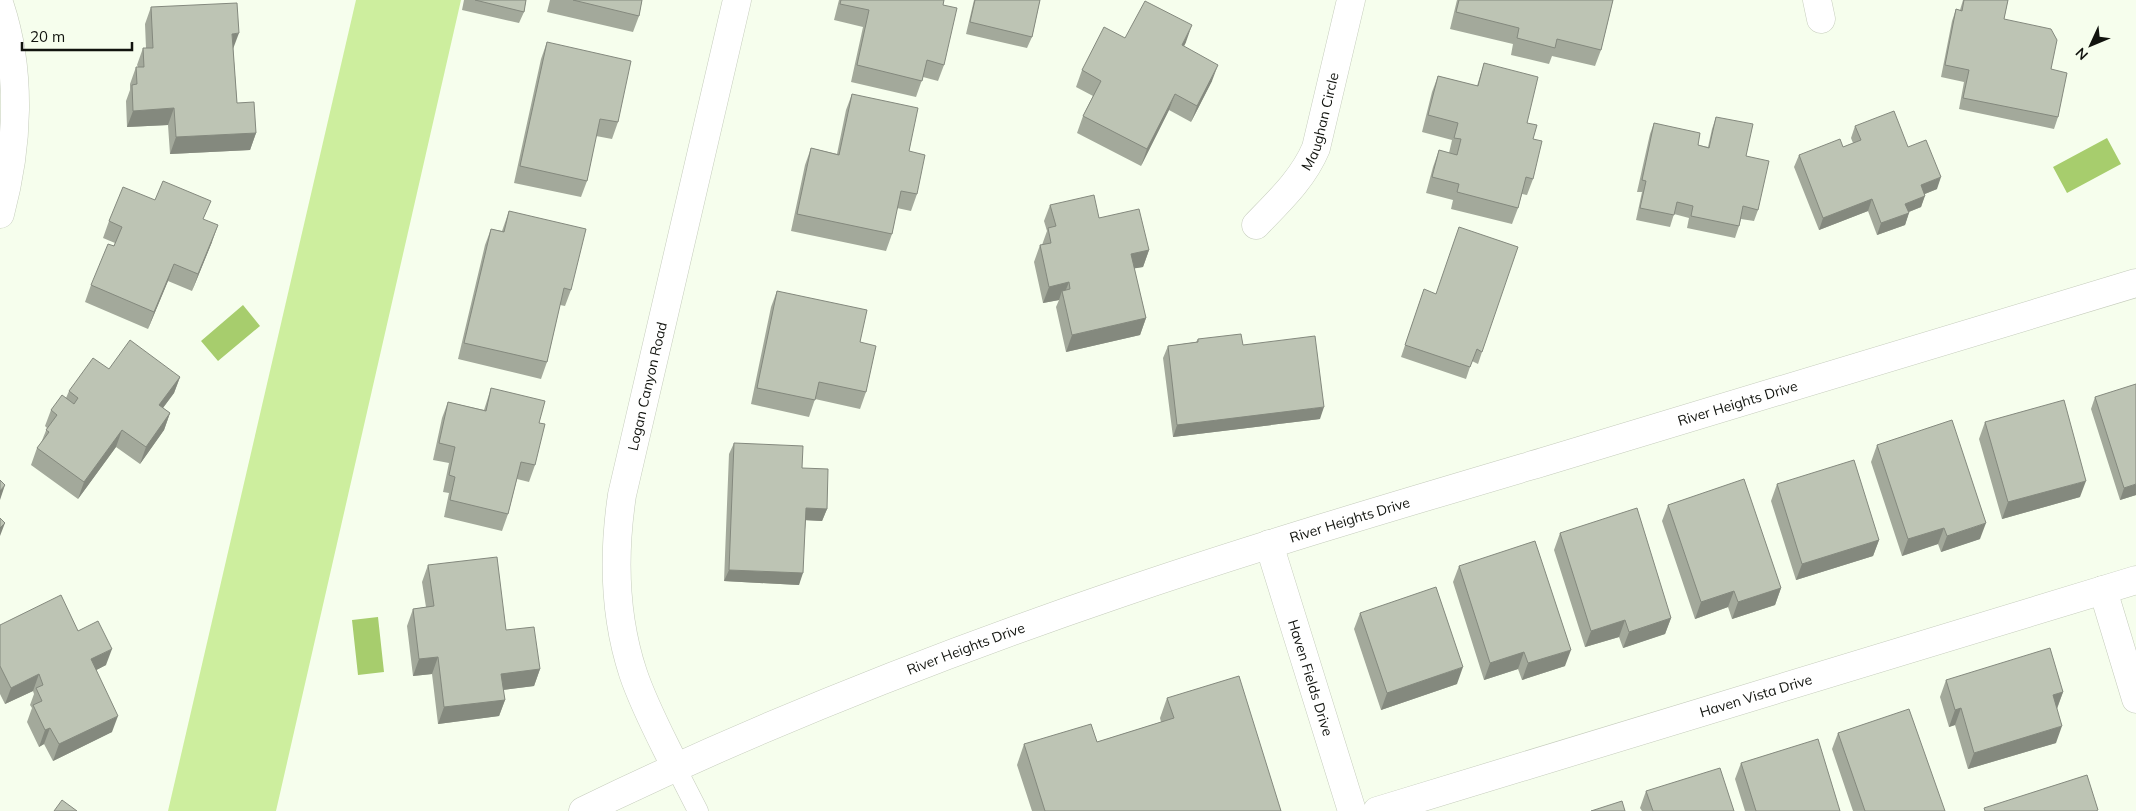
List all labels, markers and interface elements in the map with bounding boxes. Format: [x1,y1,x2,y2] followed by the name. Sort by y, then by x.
[22,20,132,52] scale bar
[2066,20,2116,70] north arrow
[30,27,65,46] text: 20 m
[2072,44,2092,64] text: N
[1297,71,1343,174] street label: Maughan Circle
[624,320,671,452] street label: Logan Canyon Road
[1675,377,1800,430] street label: River Heights Drive
[1287,493,1412,547] street label: River Heights Drive
[1284,617,1337,738] street label: Haven Fields Drive
[904,618,1027,679] street label: River Heights Drive
[1697,670,1814,721] street label: Haven Vista Drive

